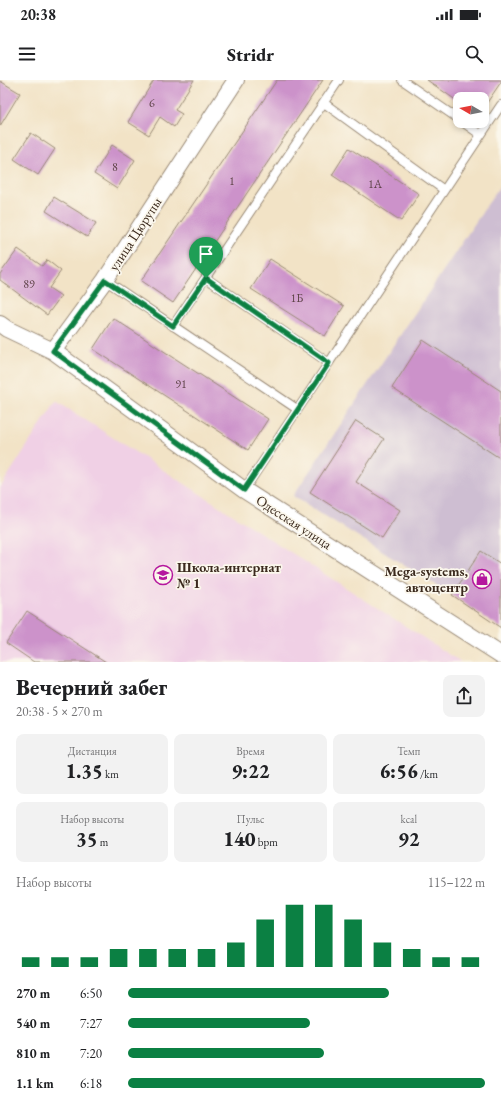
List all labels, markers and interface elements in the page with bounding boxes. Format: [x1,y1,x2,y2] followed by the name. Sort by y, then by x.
[20,5,56,24] text: 20:38
[16,43,38,65] icon: menu
[227,43,274,66] text: Stridr
[463,43,485,65] icon: search
[453,92,489,128] north arrow
[453,92,489,128] map controls
[149,95,155,111] house number: 6
[112,159,118,175] house number: 8
[229,173,235,189] house number: 1
[368,176,383,192] house number: 1А
[105,193,166,274] street label: улица Цюрупы
[189,237,223,278] pin
[195,243,217,265] icon: arrive
[23,276,35,292] house number: 89
[291,290,303,306] house number: 1Б
[175,376,187,392] house number: 91
[253,491,336,553] street label: Одесская улица
[177,558,281,592] place label: Школа-интернат № 1
[385,562,469,596] place label: Mega-systems, автоцентр
[152,564,174,586] school or university icon: Школа-интернат № 1
[471,568,493,590] shop icon: Mega-systems, автоцентр
[16,673,167,702] text: Вечерний забег
[443,675,485,717] button: share
[16,703,103,720] text: 20:38 · 5 × 270 m
[68,744,117,758] text: Дистанция
[236,744,265,758] text: Время
[397,744,420,758] text: Темп
[65,758,103,784] text: 1.35
[231,758,270,784] text: 9:22
[380,758,418,784] text: 6:56
[103,767,119,781] text: km
[418,767,438,781] text: /km
[60,812,124,826] text: Набор высоты
[237,812,264,826] text: Пульс
[401,812,417,826] text: kcal
[76,826,98,852] text: 35
[223,826,256,852] text: 140
[398,826,420,852] text: 92
[98,835,108,849] text: m
[256,835,278,849] text: bpm
[16,874,92,891] text: Набор высоты
[428,874,485,891] text: 115–122 m
[16,985,50,1002] text: 270 m
[80,985,102,1002] text: 6:50
[16,1015,50,1032] text: 540 m
[80,1015,102,1032] text: 7:27
[16,1045,50,1062] text: 810 m
[80,1045,102,1062] text: 7:20
[16,1075,54,1092] text: 1.1 km
[80,1075,102,1092] text: 6:18

